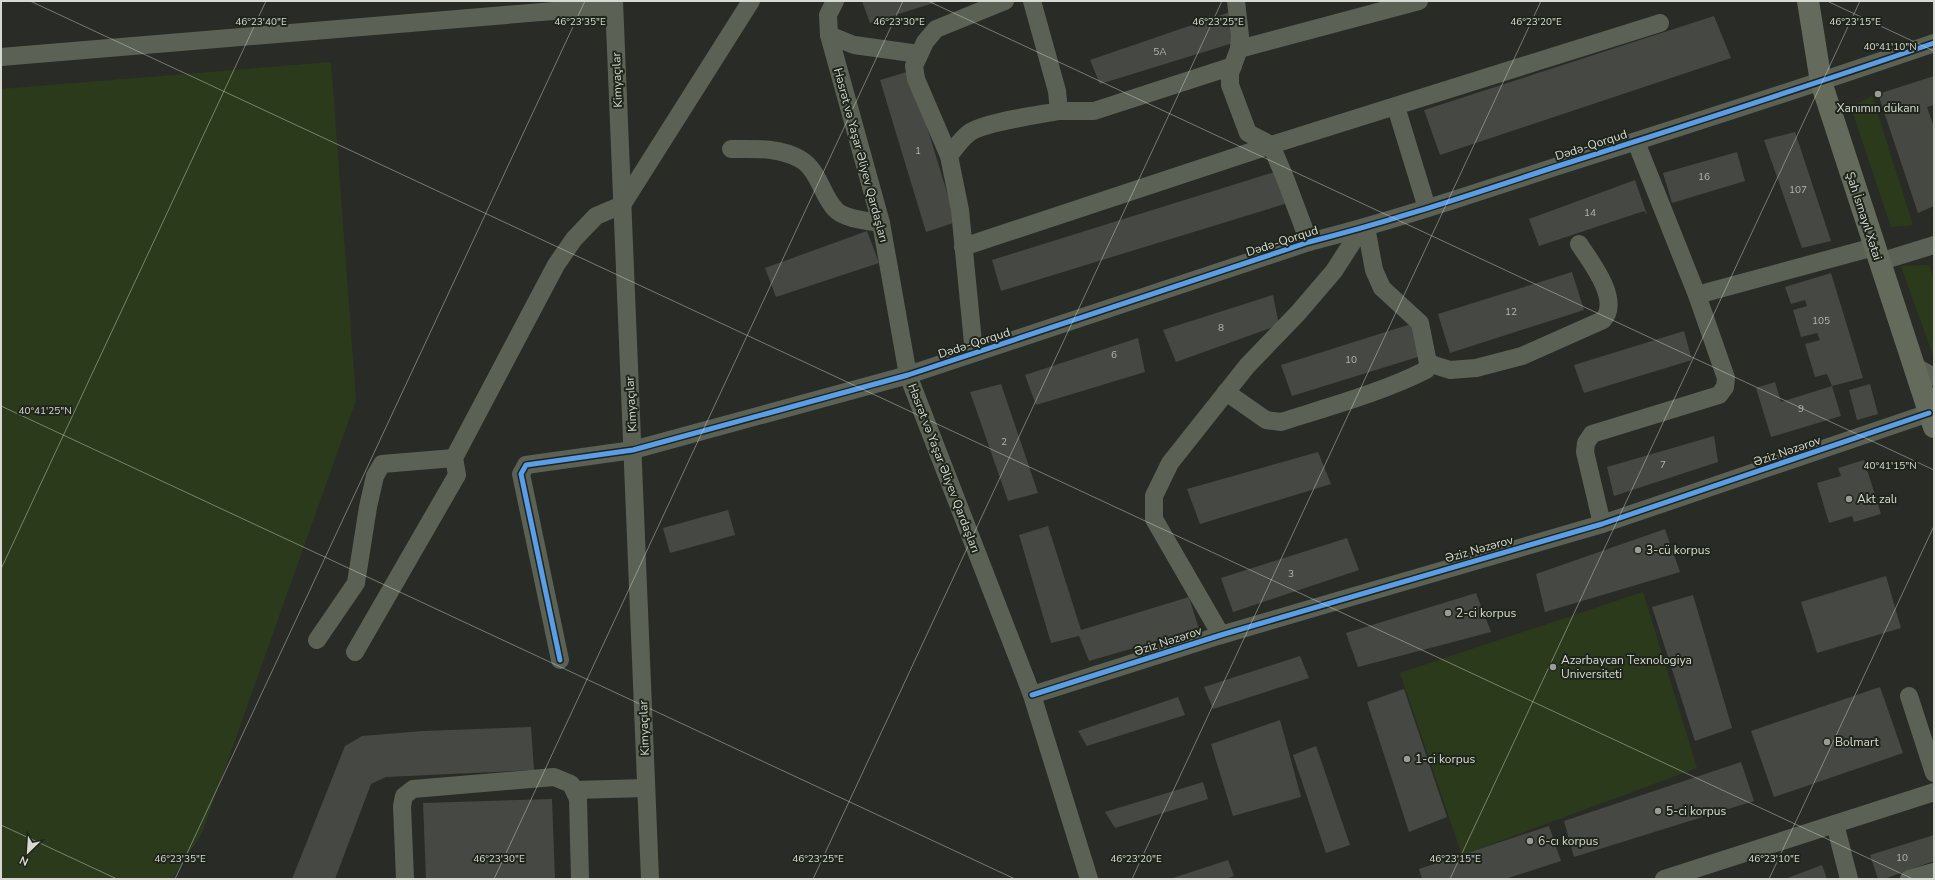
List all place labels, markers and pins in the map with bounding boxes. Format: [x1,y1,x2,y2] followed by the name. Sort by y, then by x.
[1873,89,1883,99] marker: Xanımın dükanı
[1837,100,1919,116] place label: Xanımın dükanı
[1857,491,1897,507] place label: Akt zalı
[1844,494,1854,504] marker: Akt zalı
[1646,542,1710,558] place label: 3-cü korpus
[1633,545,1643,555] marker: 3-cü korpus
[1456,605,1516,621] place label: 2-ci korpus
[1443,608,1453,618] marker: 2-ci korpus
[1561,652,1692,682] place label: Azərbaycan Texnologiya Universiteti
[1548,662,1558,672] marker: Azərbaycan Texnologiya Universiteti
[1835,734,1880,750] place label: Bolmart
[1822,737,1832,747] marker: Bolmart
[1415,751,1475,767] place label: 1-ci korpus
[1402,754,1412,764] marker: 1-ci korpus
[1666,803,1726,819] place label: 5-ci korpus
[1653,806,1663,816] marker: 5-ci korpus
[1538,833,1598,849] place label: 6-cı korpus
[1525,836,1535,846] marker: 6-cı korpus

